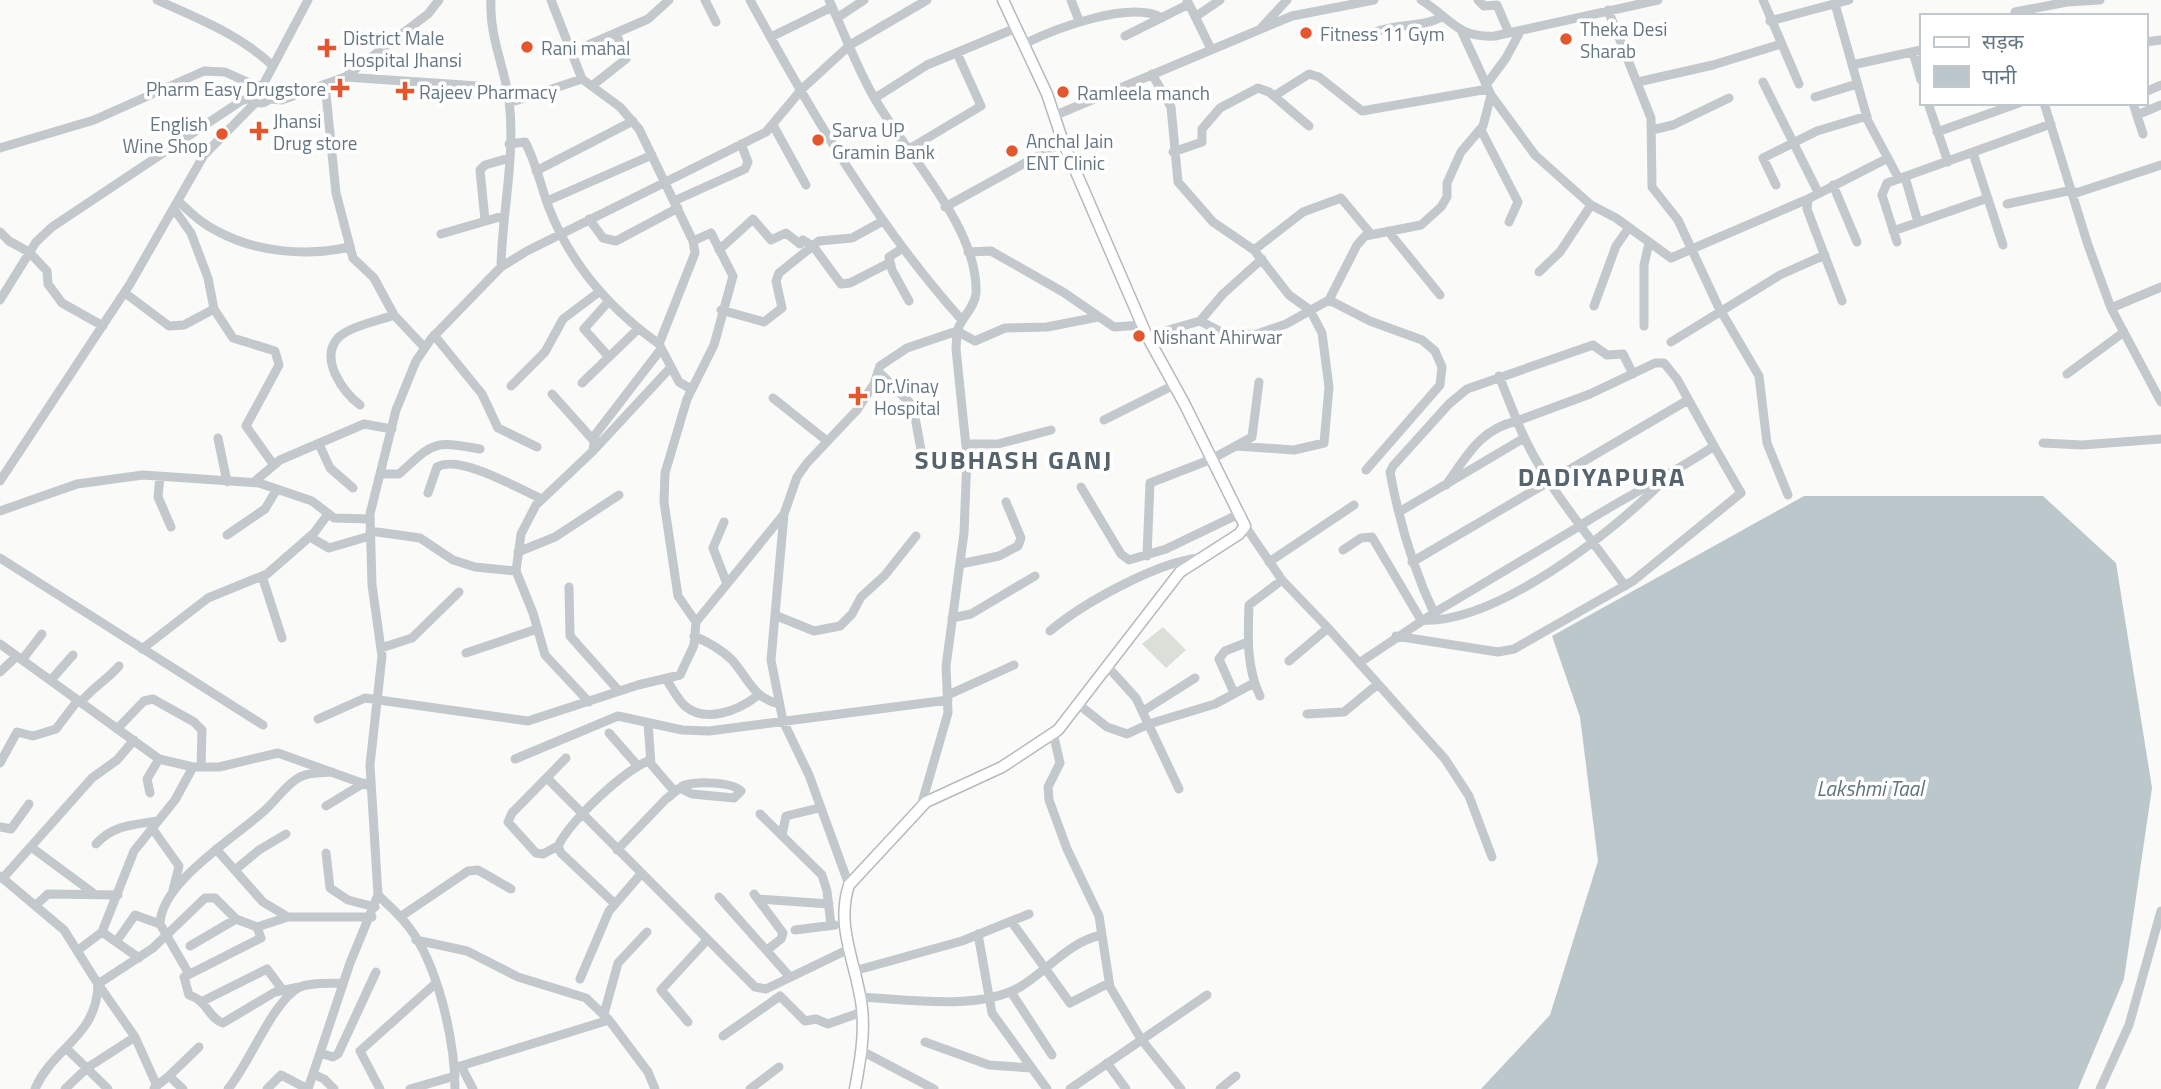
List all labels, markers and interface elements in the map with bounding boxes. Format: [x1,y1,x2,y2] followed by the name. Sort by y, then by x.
[1580,14,1667,65] place label: Theka Desi Sharab
[1920,14,2147,105] legend
[1320,19,1445,48] place label: Fitness 11 Gym
[343,23,462,74] place label: District Male Hospital Jhansi
[1298,25,1314,41] marker: Fitness 11 Gym
[1982,25,2024,57] text: सड़क
[1558,31,1574,47] marker: Theka Desi Sharab
[541,33,630,62] place label: Rani mahal
[317,38,337,58] marker: District Male Hospital Jhansi
[519,39,535,55] marker: Rani mahal
[1982,60,2017,92] text: पानी
[146,74,326,103] place label: Pharm Easy Drugstore
[419,77,557,106] place label: Rajeev Pharmacy
[1077,78,1210,107] place label: Ramleela manch
[332,80,348,96] marker: Pharm Easy Drugstore
[397,83,413,99] marker: Rajeev Pharmacy
[1055,84,1071,100] marker: Ramleela manch
[273,106,357,157] place label: Jhansi Drug store
[122,109,208,160] place label: English Wine Shop
[832,115,935,166] place label: Sarva UP Gramin Bank
[251,123,267,139] marker: Jhansi Drug store
[214,126,230,142] marker: English Wine Shop
[1026,126,1113,177] place label: Anchal Jain ENT Clinic
[810,132,826,148] marker: Sarva UP Gramin Bank
[1004,143,1020,159] marker: Anchal Jain ENT Clinic
[1153,322,1283,351] place label: Nishant Ahirwar
[1131,328,1147,344] marker: Nishant Ahirwar
[874,371,940,422] place label: Dr.Vinay Hospital
[848,386,868,406] marker: Dr.Vinay Hospital
[915,440,1113,479] district label: SUBHASH GANJ
[1518,457,1686,496] district label: DADIYAPURA
[1816,772,1926,804] water label: Lakshmi Taal

